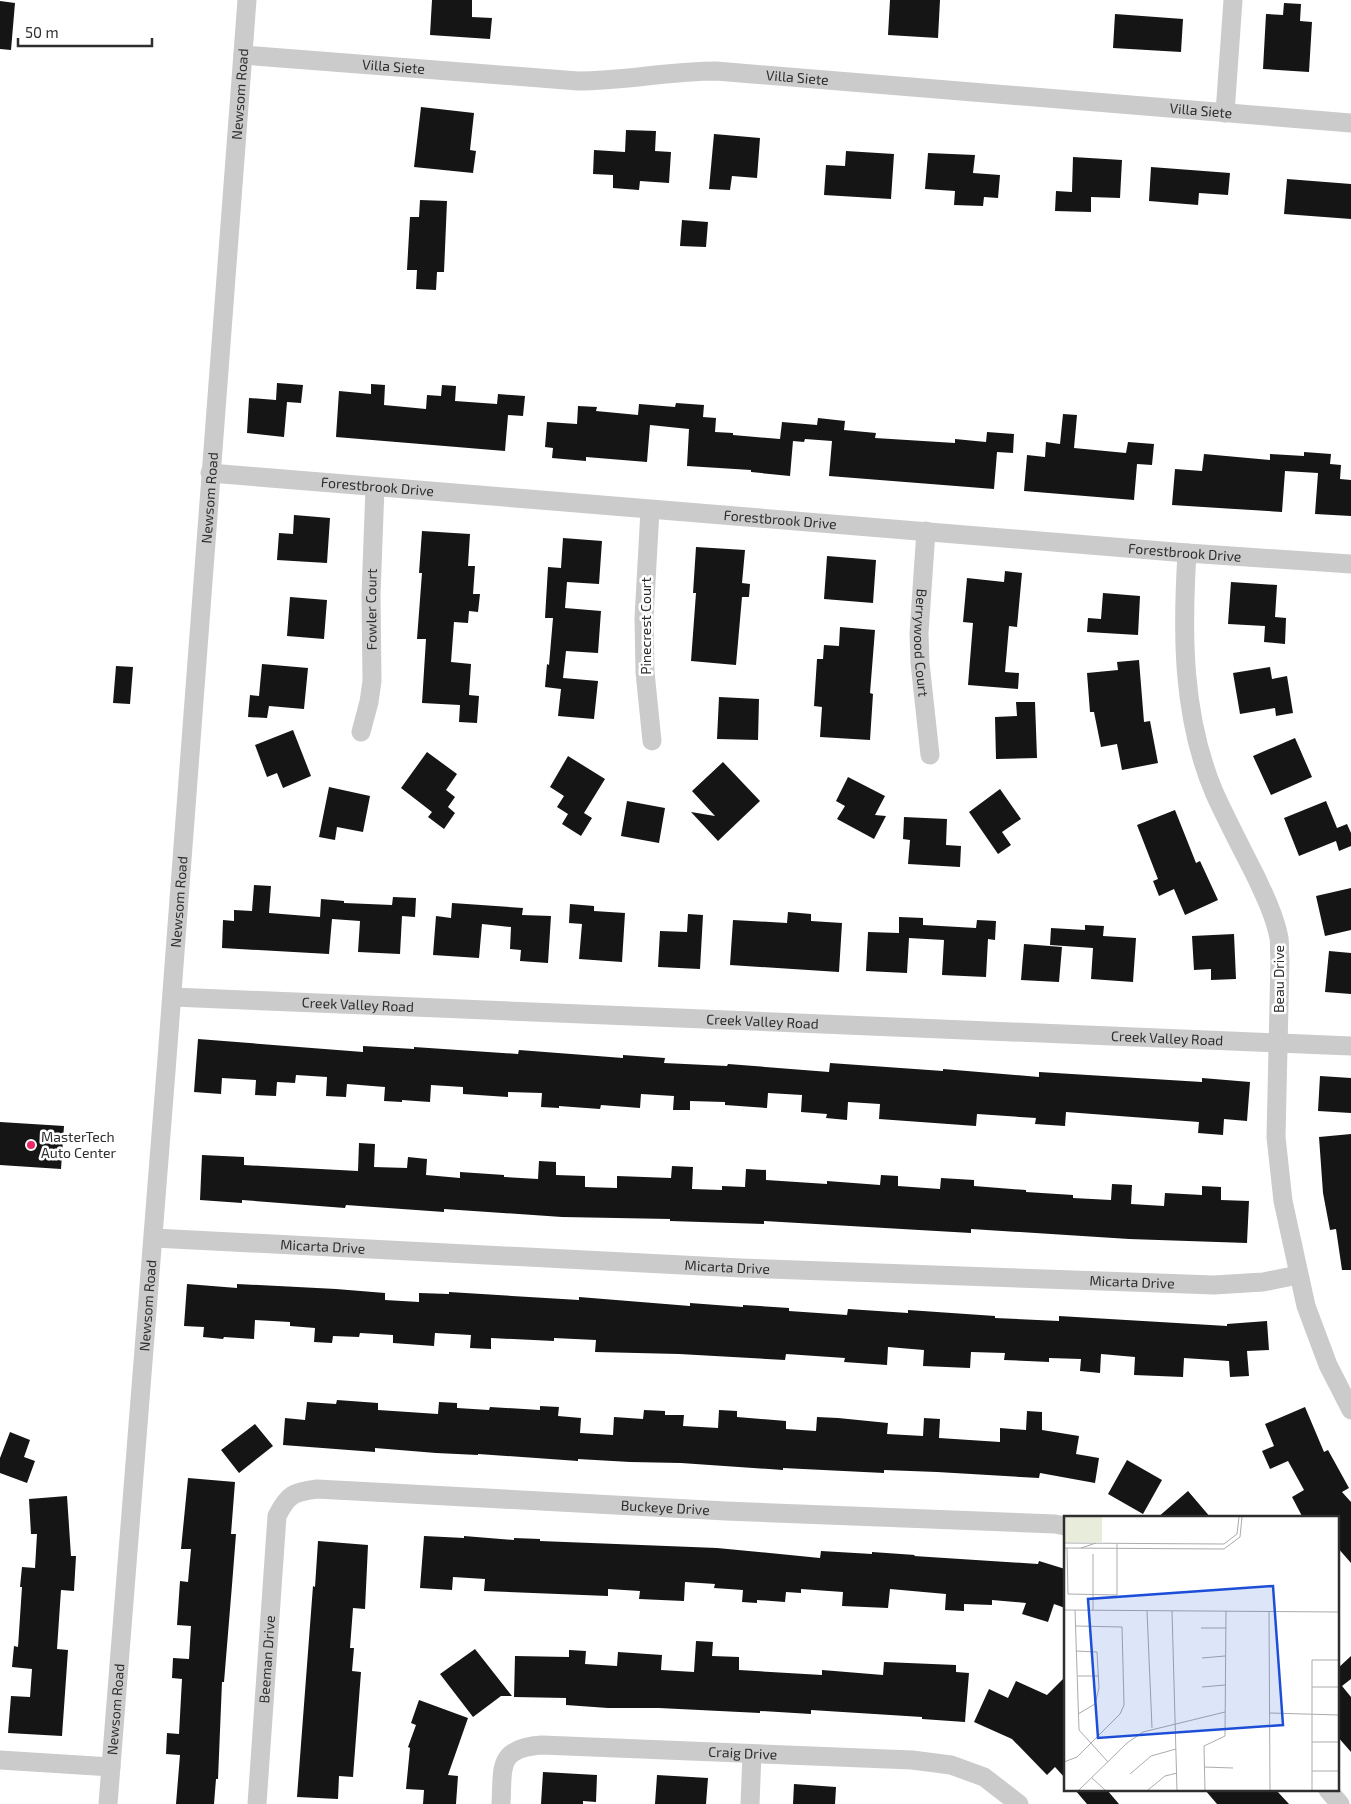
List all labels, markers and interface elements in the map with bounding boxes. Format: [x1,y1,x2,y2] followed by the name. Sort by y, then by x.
[18,15,151,47] scale bar
[25,23,59,41] text: 50 m
[228,48,251,140] street label: Newsom Road
[362,55,426,77] street label: Villa Siete
[765,66,829,88] street label: Villa Siete
[1169,99,1233,121] street label: Villa Siete
[197,451,221,544] street label: Newsom Road
[320,473,435,499] street label: Forestbrook Drive
[723,506,837,532] street label: Forestbrook Drive
[1128,539,1242,565] street label: Forestbrook Drive
[362,568,380,650] street label: Fowler Court
[637,577,654,675] street label: Pinecrest Court
[911,588,933,698] street label: Berrywood Court
[167,855,190,948] street label: Newsom Road
[1270,945,1287,1013] street label: Beau Drive
[301,993,414,1015] street label: Creek Valley Road
[706,1010,819,1032] street label: Creek Valley Road
[1111,1027,1224,1049] street label: Creek Valley Road
[41,1128,117,1161] place label: MasterTech Auto Center
[25,1139,37,1151] marker: MasterTech Auto Center
[280,1235,366,1257] street label: Micarta Drive
[684,1256,770,1277] street label: Micarta Drive
[135,1259,159,1352] street label: Newsom Road
[1089,1272,1175,1292] street label: Micarta Drive
[620,1496,710,1518] street label: Buckeye Drive
[1064,1516,1338,1792] inset map
[255,1615,278,1704] street label: Beeman Drive
[103,1663,127,1756] street label: Newsom Road
[708,1743,778,1763] street label: Craig Drive

